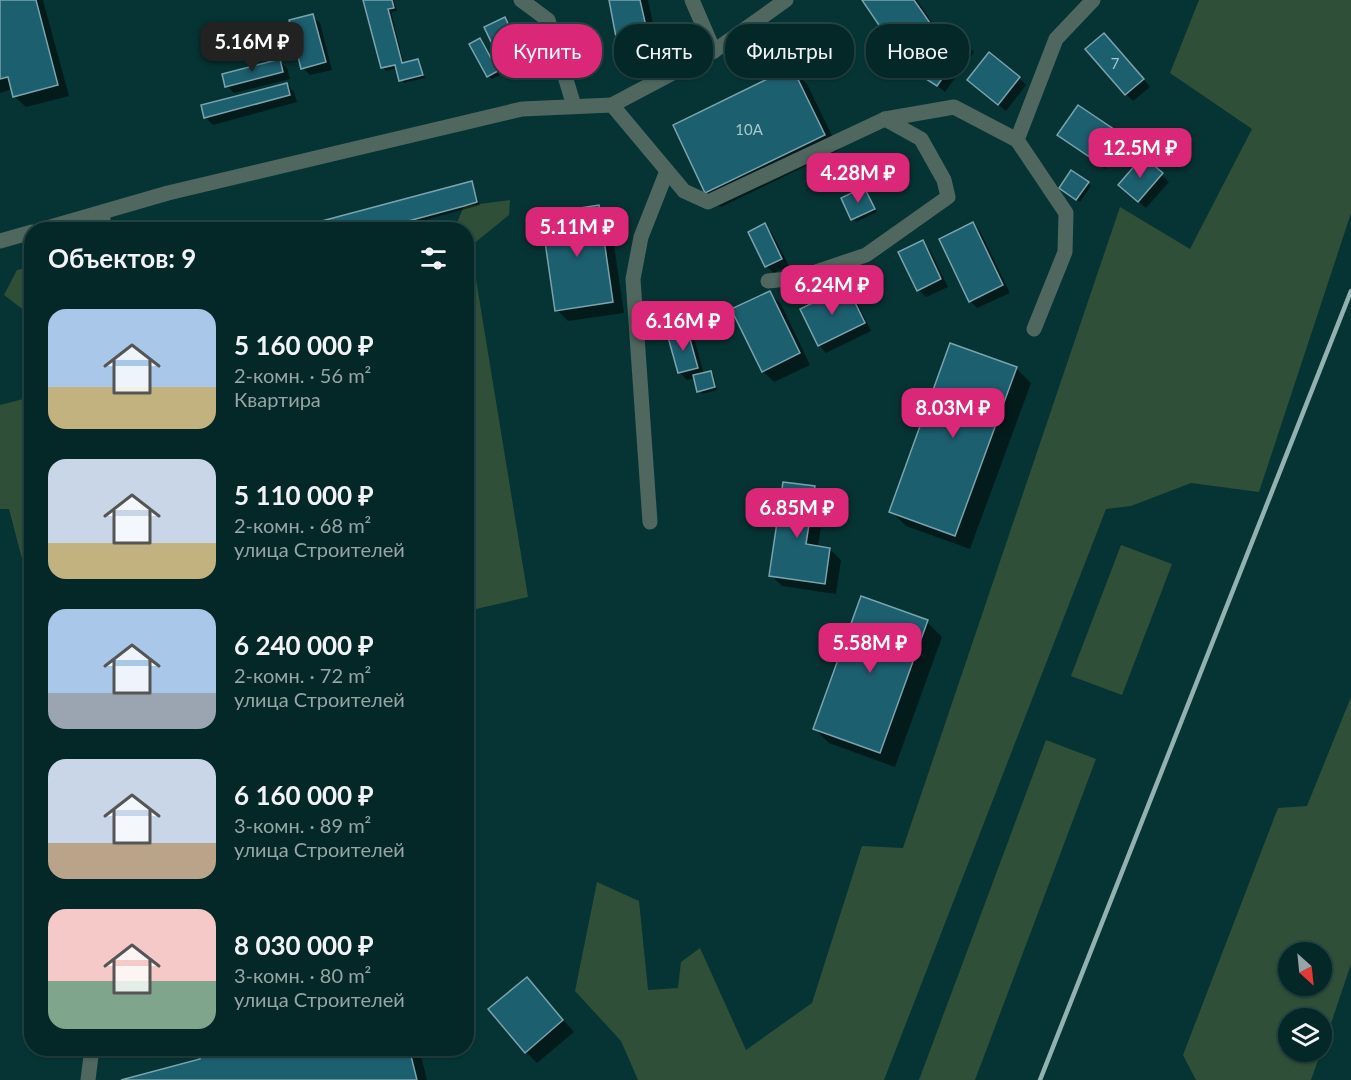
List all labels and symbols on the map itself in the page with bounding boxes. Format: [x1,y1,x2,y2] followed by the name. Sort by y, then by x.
[197,22,307,73] pin: 5.16M ₽
[1111,54,1120,72] house number: 7
[735,120,764,138] house number: 10А
[1085,128,1195,179] pin: 12.5M ₽
[803,153,913,204] pin: 4.28M ₽
[522,207,632,258] pin: 5.11M ₽
[777,265,887,316] pin: 6.24M ₽
[628,301,738,352] pin: 6.16M ₽
[898,388,1008,439] pin: 8.03M ₽
[742,488,852,539] pin: 6.85M ₽
[815,623,925,674] pin: 5.58M ₽
[1278,942,1332,996] north arrow

